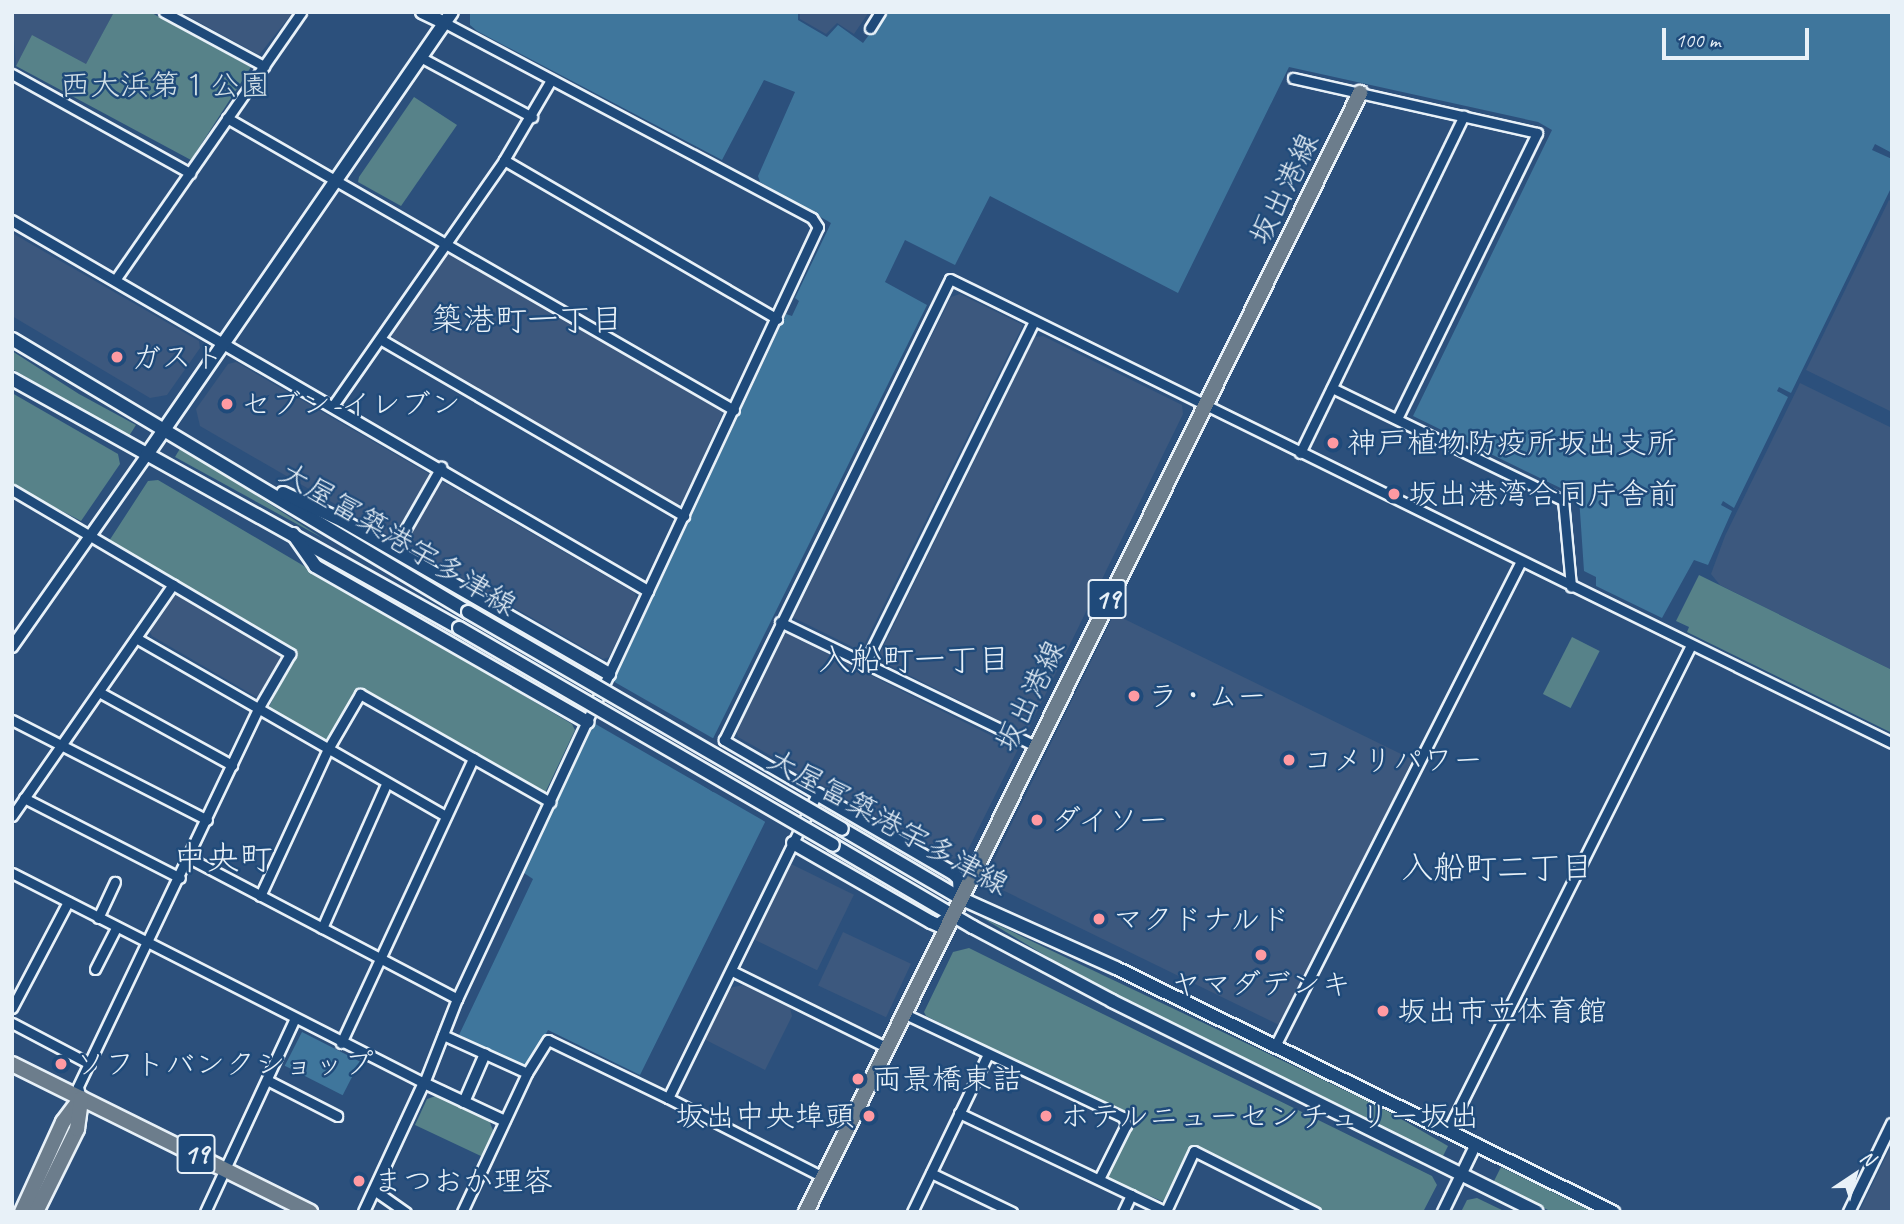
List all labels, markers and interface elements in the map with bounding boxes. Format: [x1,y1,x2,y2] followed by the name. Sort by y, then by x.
[1666,14,1813,58] scale bar
[1675,27,1720,53] text: 100 m
[60,67,270,103] park label: 西大浜第１公園
[1242,127,1326,251] street label: 坂出港線
[431,301,623,339] district label: 築港町一丁目
[131,339,221,375] place label: ガスト
[109,349,125,365] marker: ガスト
[241,386,461,422] place label: セブン-イレブン
[219,396,235,412] marker: セブン-イレブン
[1347,425,1677,461] place label: 神戸植物防疫所坂出支所
[1325,435,1341,451] marker: 神戸植物防疫所坂出支所
[273,454,523,624] street label: 大屋冨築港宇多津線
[1408,476,1678,512] place label: 坂出港湾合同庁舎前
[1386,486,1402,502] marker: 坂出港湾合同庁舎前
[1086,574,1128,624] road number: 19
[988,634,1072,758] street label: 坂出港線
[818,641,1010,679] district label: 入船町一丁目
[1148,678,1267,714] place label: ラ・ムー
[1126,688,1142,704] marker: ラ・ムー
[761,741,1015,903] street label: 大屋冨築港宇多津線
[1303,742,1483,778] place label: コメリパワー
[1281,752,1297,768] marker: コメリパワー
[1051,802,1171,838] place label: ダイソー
[1029,812,1045,828] marker: ダイソー
[174,839,272,879] district label: 中央町
[1401,849,1593,887] district label: 入船町二丁目
[1113,901,1293,937] place label: マクドナルド
[1091,911,1107,927] marker: マクドナルド
[1253,947,1269,963] marker: ヤマダデンキ
[1171,966,1351,1002] place label: ヤマダデンキ
[1397,993,1607,1029] place label: 坂出市立体育館
[1375,1003,1391,1019] marker: 坂出市立体育館
[75,1046,375,1082] place label: ソフトバンクショップ
[53,1056,69,1072] marker: ソフトバンクショップ
[872,1061,1022,1097] place label: 両景橋東詰
[850,1071,866,1087] marker: 両景橋東詰
[675,1098,855,1134] place label: 坂出中央埠頭
[1060,1098,1480,1134] place label: ホテルニューセンチュリー坂出
[861,1108,877,1124] marker: 坂出中央埠頭
[1038,1108,1054,1124] marker: ホテルニューセンチュリー坂出
[175,1130,217,1178] road number: 19
[1820,1140,1890,1210] north arrow
[1856,1145,1879,1171] text: N
[373,1163,553,1199] place label: まつおか理容
[351,1173,367,1189] marker: まつおか理容

